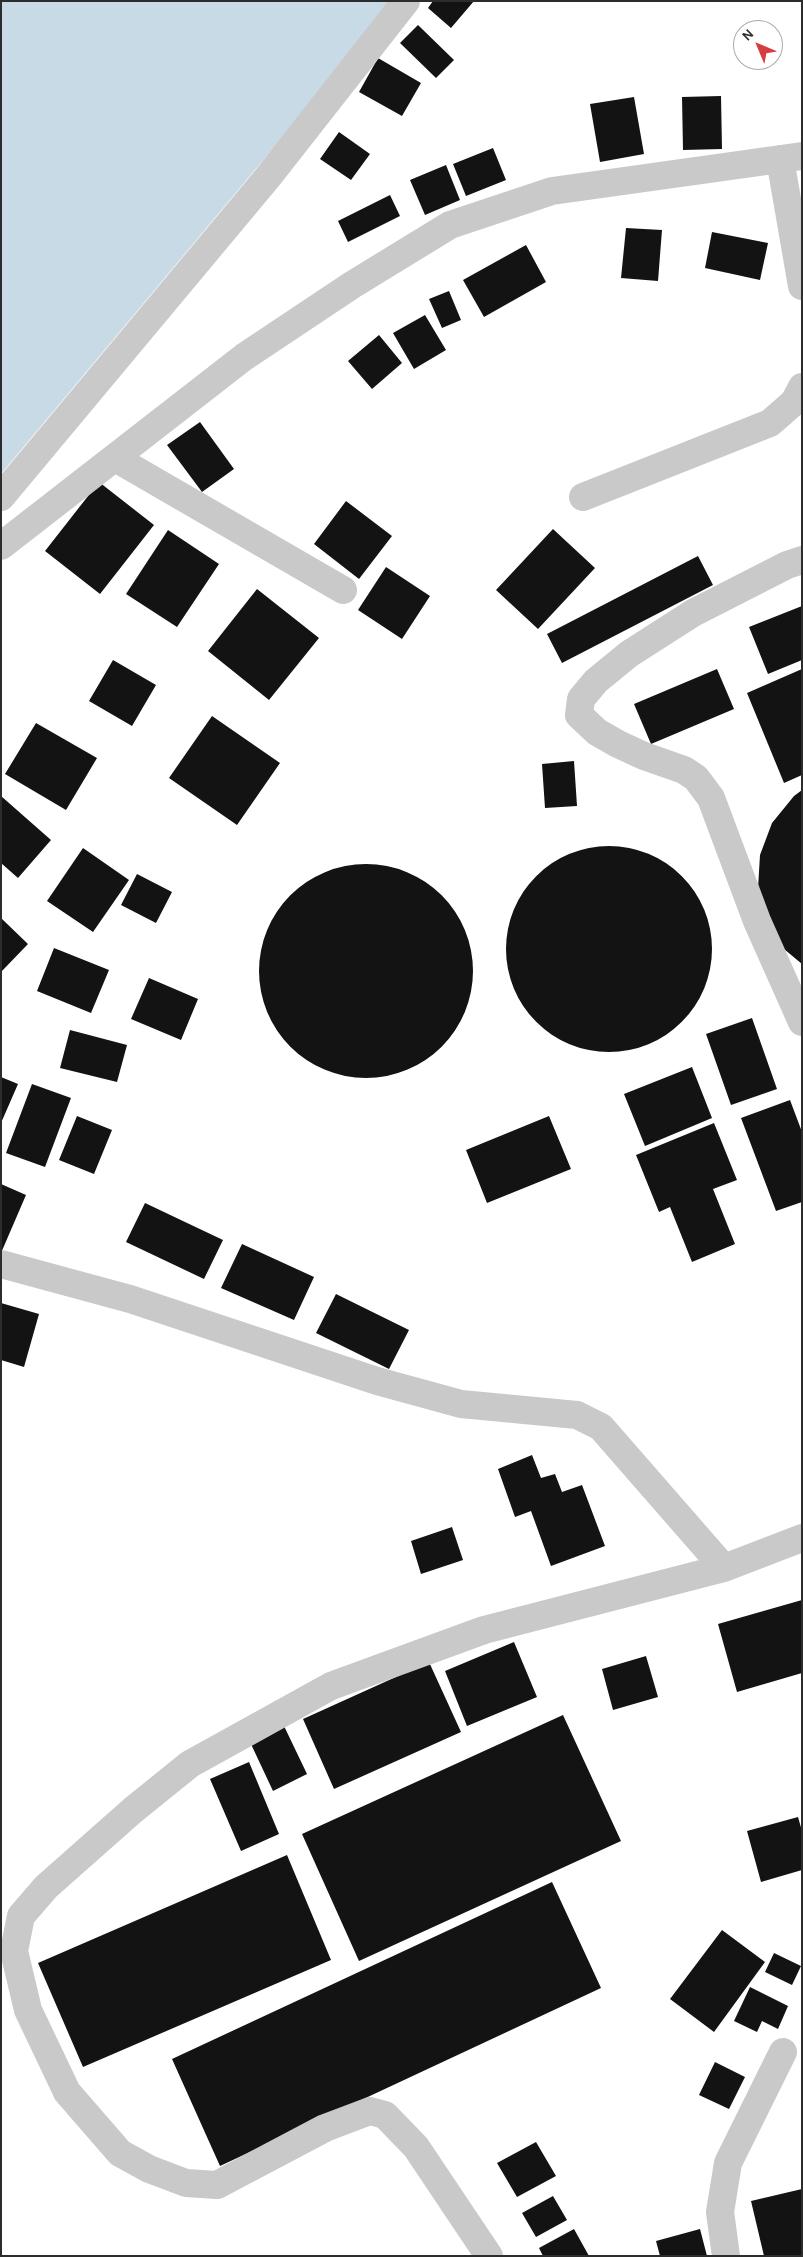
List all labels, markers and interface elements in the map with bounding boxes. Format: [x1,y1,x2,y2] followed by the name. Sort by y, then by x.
[733,20,783,70] north arrow
[740,27,756,43] text: N

